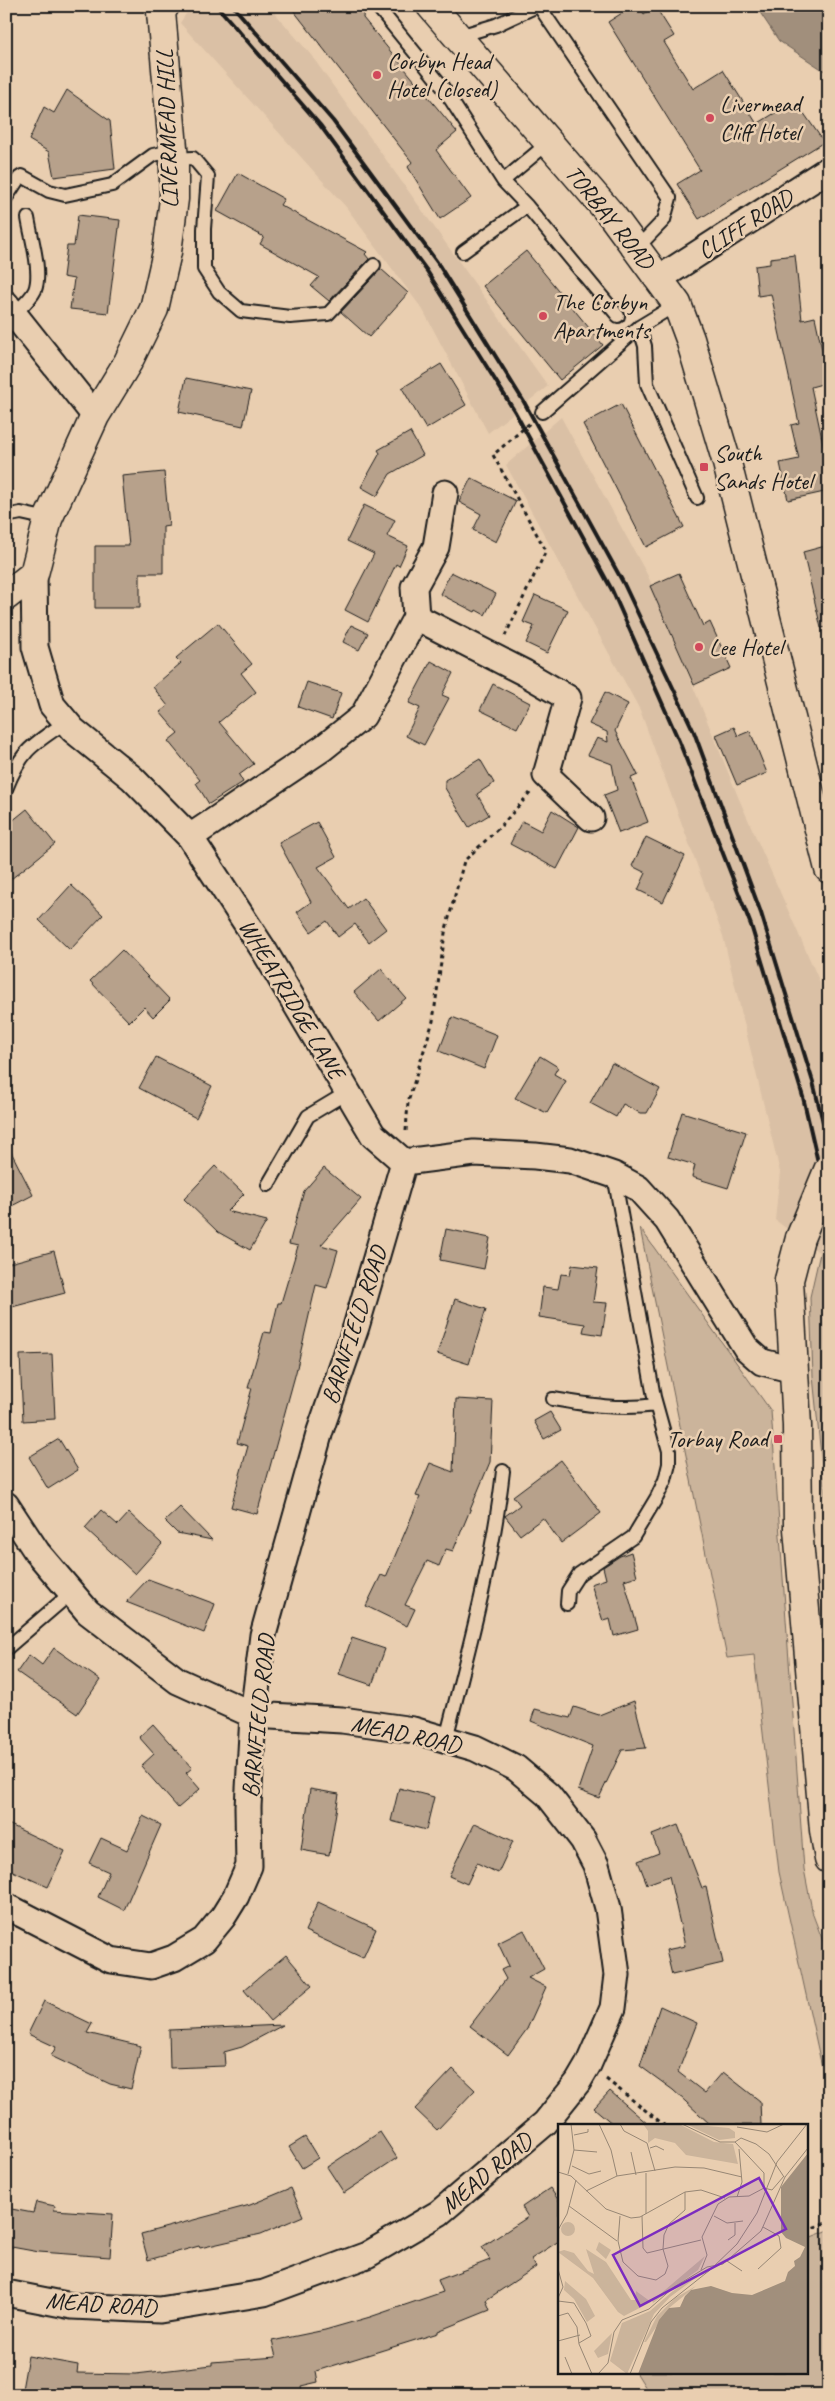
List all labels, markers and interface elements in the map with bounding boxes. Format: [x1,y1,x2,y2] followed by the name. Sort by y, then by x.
[387,46,498,104] place label: Corbyn Head Hotel (closed)
[149,48,185,209] street label: LIVERMEAD HILL
[371,69,383,81] marker: Corbyn Head Hotel (closed)
[720,89,804,147] place label: Livermead Cliff Hotel
[704,112,716,124] marker: Livermead Cliff Hotel
[559,159,662,277] street label: TORBAY ROAD
[692,181,800,266] street label: CLIFF ROAD
[553,287,652,345] place label: The Corbyn Apartments
[537,310,549,322] marker: The Corbyn Apartments
[714,438,816,496] place label: South Sands Hotel
[698,461,710,473] marker: South Sands Hotel
[709,632,786,662] place label: Lee Hotel
[693,641,705,653] marker: Lee Hotel
[232,913,353,1087] street label: WHEATRIDGE LANE
[314,1240,394,1408] street label: BARNFIELD ROAD
[667,1424,772,1454] place label: Torbay Road
[772,1433,784,1445] marker: Torbay Road
[235,1631,282,1799] street label: BARNFIELD ROAD
[349,1708,465,1761] street label: MEAD ROAD
[558,2124,808,2374] inset map
[434,2125,540,2220] street label: MEAD ROAD
[45,2285,159,2323] street label: MEAD ROAD

